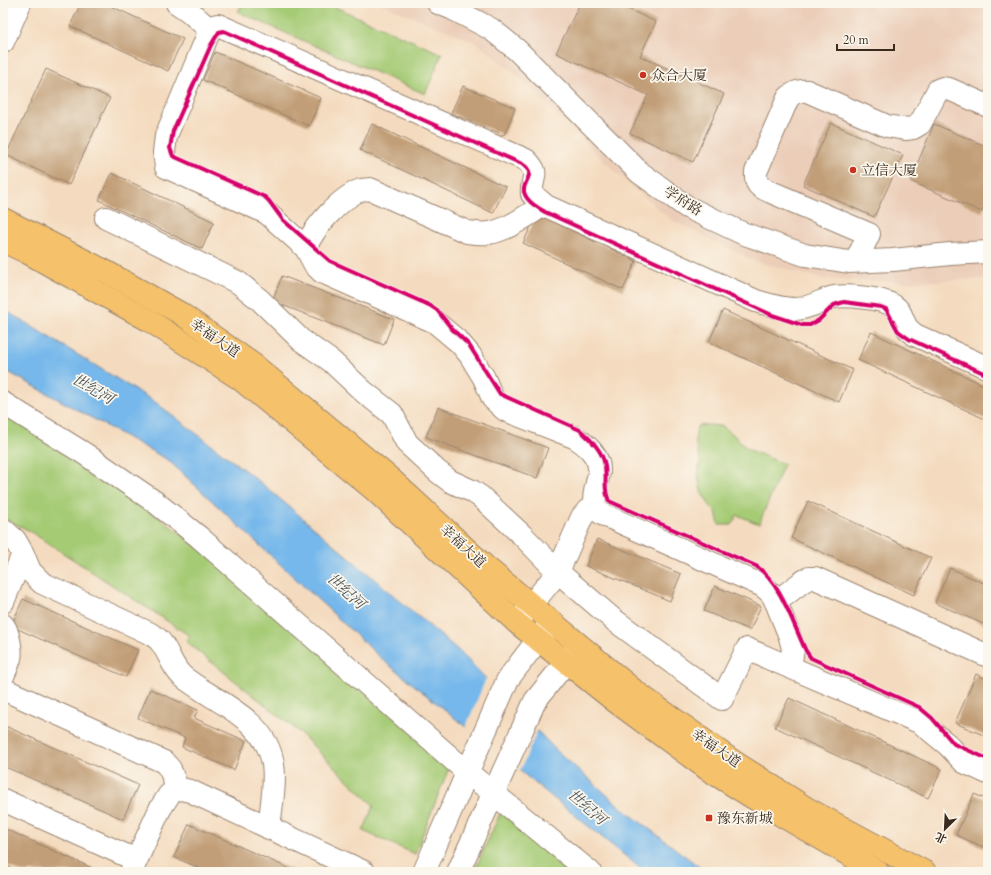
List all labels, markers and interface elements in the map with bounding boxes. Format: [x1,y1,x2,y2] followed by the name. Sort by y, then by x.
[837,26,894,52] scale bar
[843,32,870,48] text: 20 m
[651,66,707,85] place label: 众合大厦
[638,70,648,80] marker: 众合大厦
[861,161,917,180] place label: 立信大厦
[848,165,858,175] marker: 立信大厦
[660,182,706,220] street label: 学府路
[187,314,243,362] street label: 幸福大道
[69,369,120,410] water label: 世纪河
[436,520,490,572] street label: 幸福大道
[323,569,372,615] water label: 世纪河
[688,724,744,772] street label: 幸福大道
[563,785,613,831] water label: 世纪河
[717,809,773,828] place label: 豫东新城
[925,809,965,849] north arrow
[704,813,714,823] marker: 豫东新城
[933,829,949,847] text: 北

